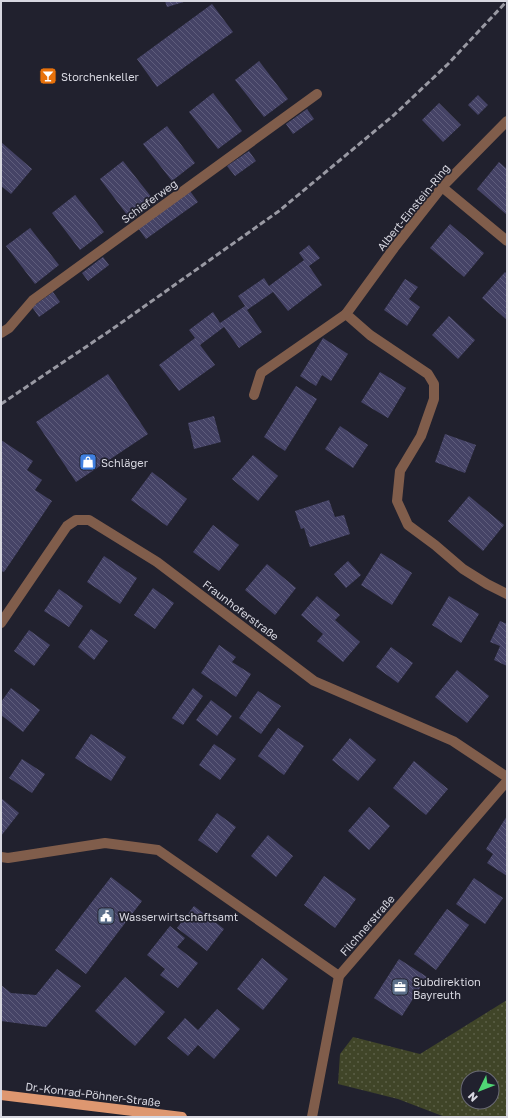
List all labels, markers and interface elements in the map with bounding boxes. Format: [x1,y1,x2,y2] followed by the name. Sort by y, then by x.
[38,66,58,86] bar icon: Storchenkeller
[61,70,140,83] place label: Storchenkeller
[374,161,452,253] street label: Albert-Einstein-Ring
[119,176,179,226] street label: Schieferweg
[78,452,98,472] shop icon: Schläger
[101,456,149,469] place label: Schläger
[201,577,281,643] street label: Fraunhoferstraße
[337,892,397,958] street label: Filchnerstraße
[96,906,116,926] public building icon: Wasserwirtschaftsamt
[119,910,238,923] place label: Wasserwirtschaftsamt
[413,975,481,1001] place label: Subdirektion Bayreuth
[390,977,410,997] office icon: Subdirektion Bayreuth
[460,1070,500,1110] north arrow
[25,1079,161,1109] street label: Dr.-Konrad-Pöhner-Straße
[465,1090,480,1105] text: N

